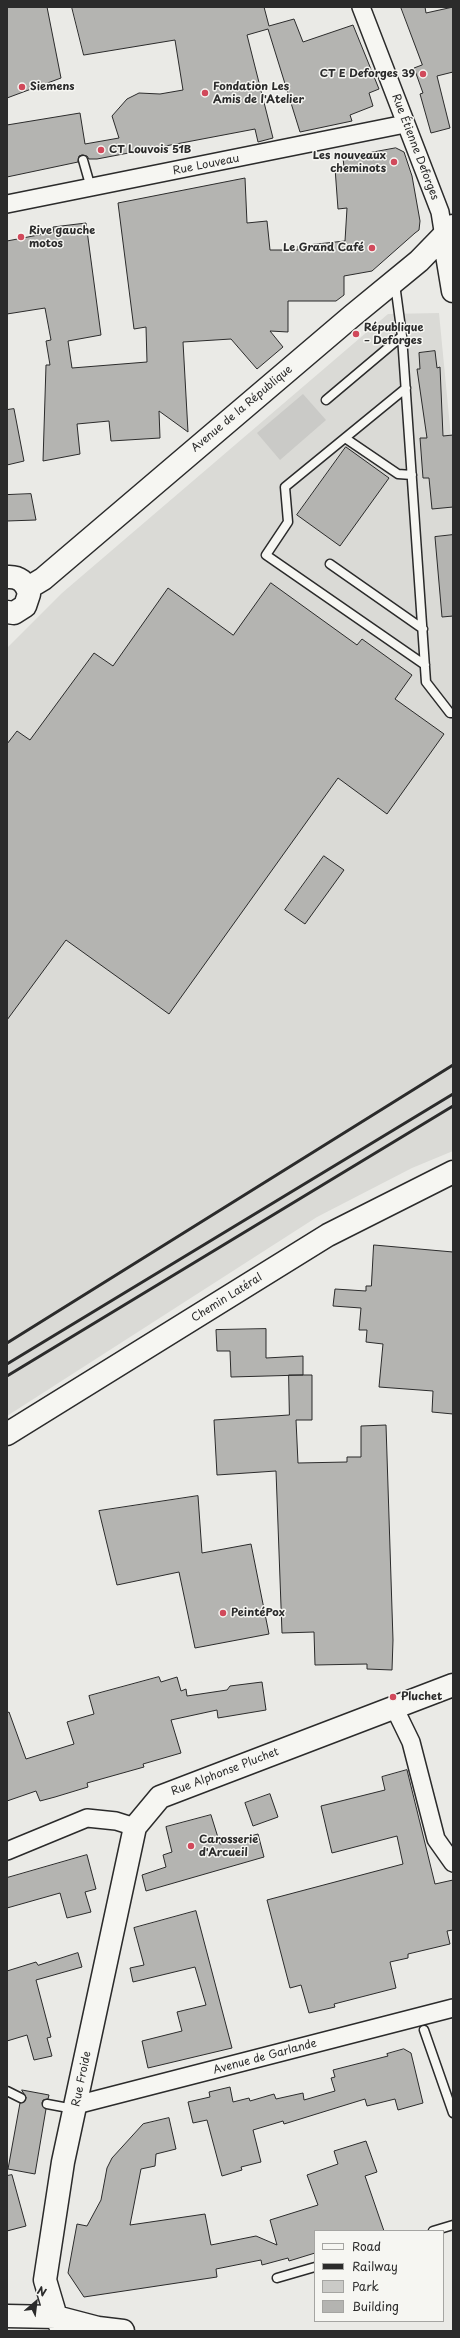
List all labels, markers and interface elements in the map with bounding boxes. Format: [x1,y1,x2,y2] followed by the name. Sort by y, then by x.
[320,67,415,81] place label: CT E Deforges 39
[418,69,428,79] marker: CT E Deforges 39
[30,80,75,94] place label: Siemens
[213,80,304,106] place label: Fondation Les Amis de l'Atelier
[17,82,27,92] marker: Siemens
[200,88,210,98] marker: Fondation Les Amis de l'Atelier
[389,92,441,202] street label: Rue Étienne Deforges
[109,143,191,157] place label: CT Louvois 51B
[96,145,106,155] marker: CT Louvois 51B
[313,149,386,175] place label: Les nouveaux cheminots
[172,152,240,178] street label: Rue Louveau
[389,157,399,167] marker: Les nouveaux cheminots
[29,224,95,250] place label: Rive gauche motos
[16,232,26,242] marker: Rive gauche motos
[283,241,364,255] place label: Le Grand Café
[367,243,377,253] marker: Le Grand Café
[364,321,424,347] place label: République – Deforges
[351,329,361,339] marker: République – Deforges
[189,363,295,455] street label: Avenue de la République
[189,1271,265,1325] street label: Chemin Latéral
[231,1606,285,1620] place label: PeintéPox
[218,1608,228,1618] marker: PeintéPox
[401,1690,442,1704] place label: Pluchet
[388,1692,398,1702] marker: Pluchet
[169,1745,281,1799] street label: Rue Alphonse Pluchet
[199,1833,258,1859] place label: Carosserie d'Arcueil
[186,1841,196,1851] marker: Carosserie d'Arcueil
[212,2037,318,2077] street label: Avenue de Garlande
[70,2050,94,2108] street label: Rue Froide
[314,2230,444,2322] legend
[352,2237,381,2255] text: Road
[352,2257,398,2275] text: Railway
[352,2277,379,2295] text: Park
[34,2281,50,2301] text: N
[16,2282,56,2322] north arrow
[352,2297,399,2315] text: Building

